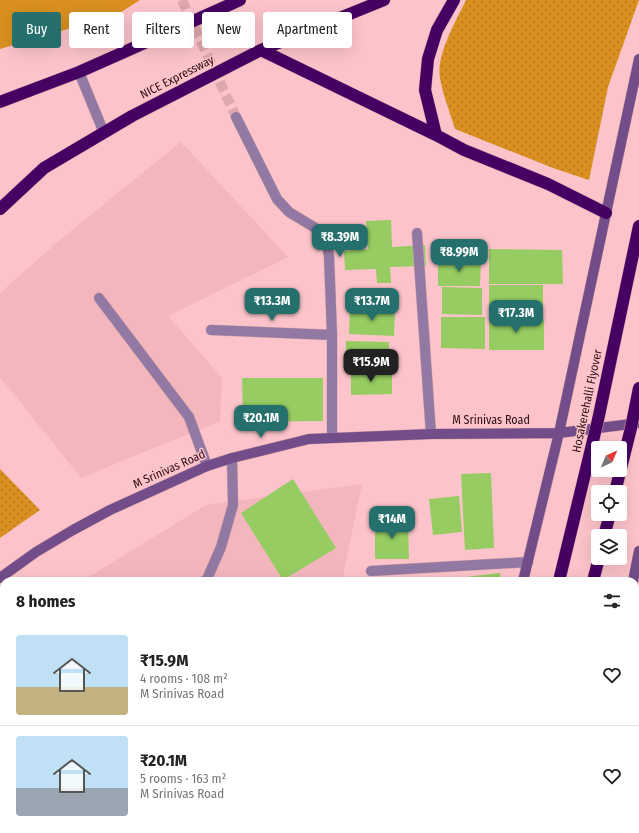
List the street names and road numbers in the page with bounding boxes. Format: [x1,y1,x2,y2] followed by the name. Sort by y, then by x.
[138,52,217,102] street label: NICE Expressway
[569,347,605,454] street label: Hosakerehalli Flyover
[452,413,530,427] street label: M Srinivas Road
[131,447,207,491] street label: M Srinivas Road

